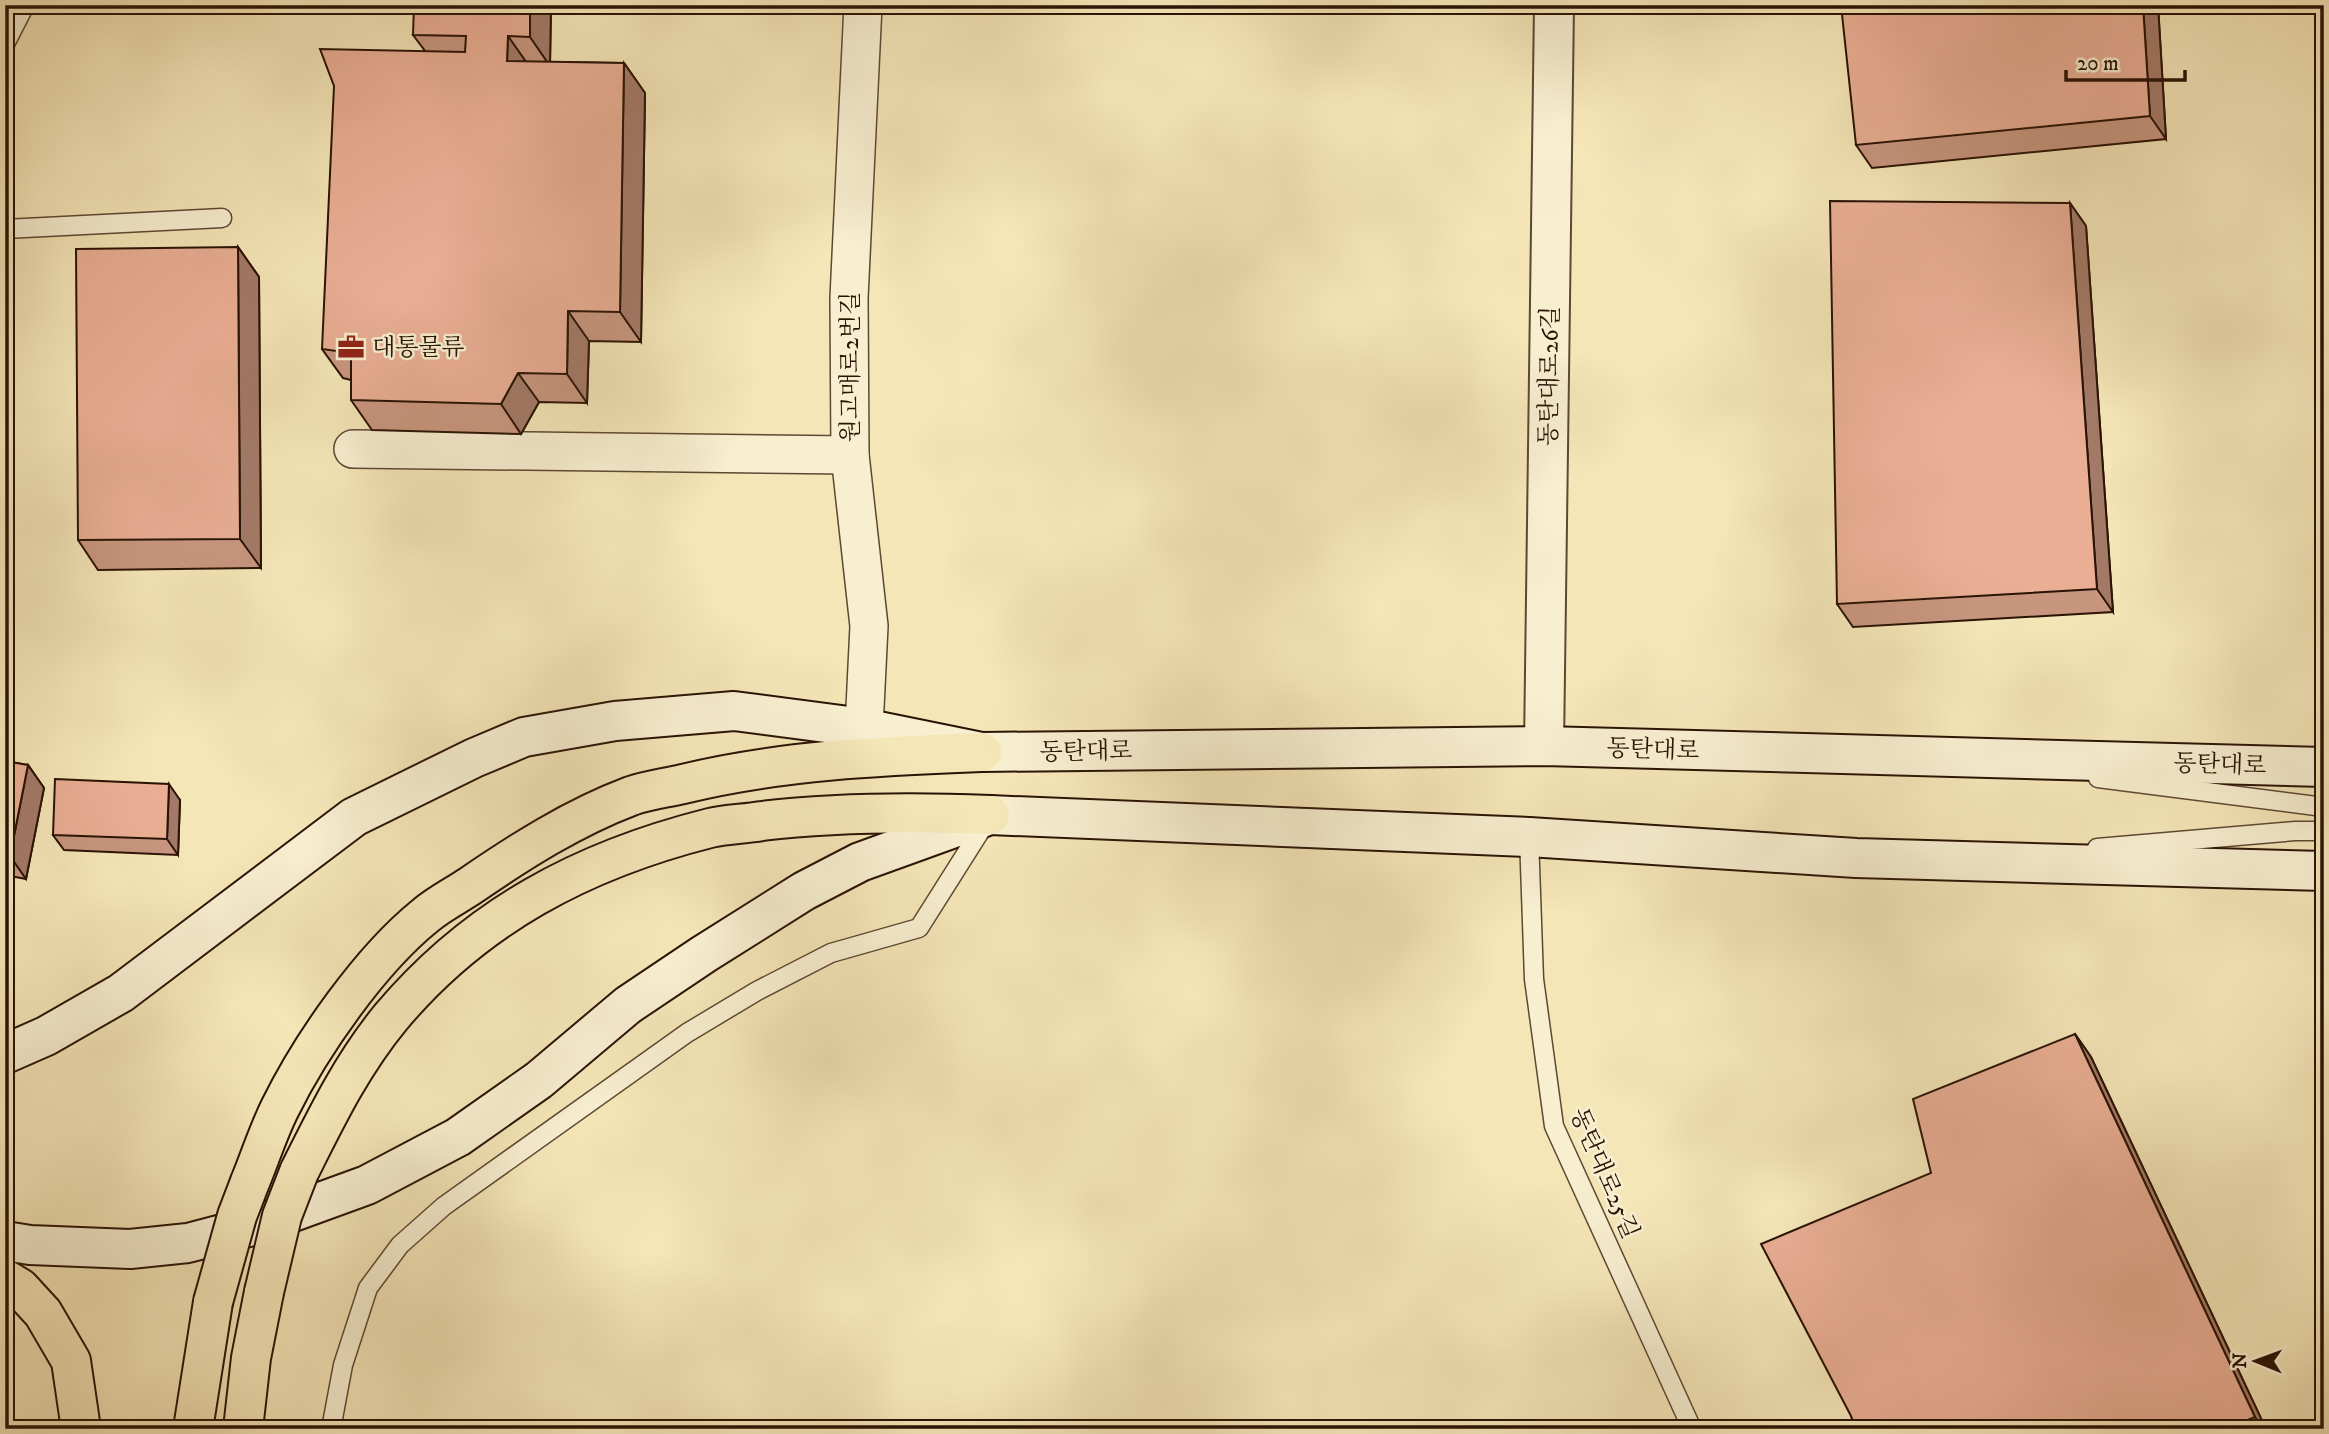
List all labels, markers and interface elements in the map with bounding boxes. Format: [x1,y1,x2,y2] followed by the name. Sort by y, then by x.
[2066,38,2186,82] scale bar
[2077,51,2119,77] text: 20 m
[836,292,866,442] street label: 원고매로2번길
[1534,306,1566,446] street label: 동탄대로26길
[336,332,366,362] office icon: 대통물류
[372,333,465,363] place label: 대통물류
[1606,733,1700,767] street label: 동탄대로
[1039,736,1133,768] street label: 동탄대로
[2173,748,2267,782] street label: 동탄대로
[1563,1103,1645,1243] street label: 동탄대로25길
[2220,1326,2290,1396] north arrow
[2229,1352,2252,1369] text: N

